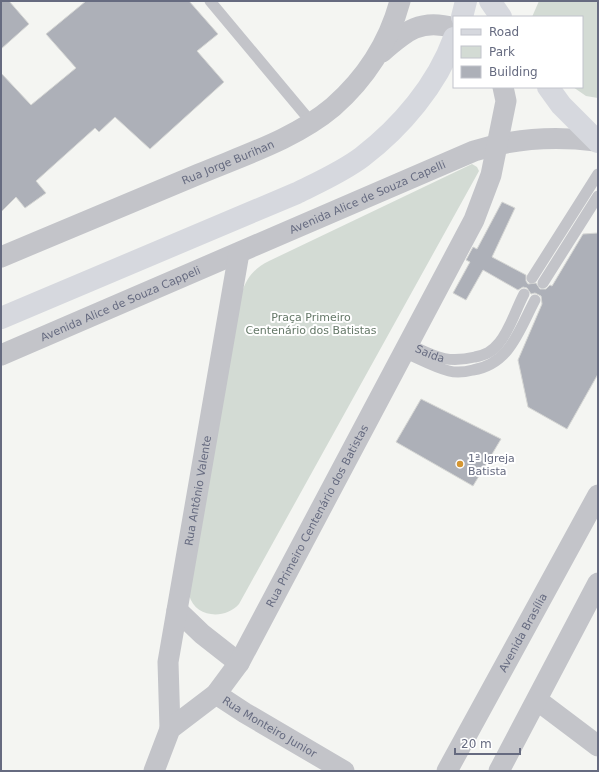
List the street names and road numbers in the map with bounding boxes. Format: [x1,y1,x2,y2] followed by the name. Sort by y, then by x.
[180,138,276,188] street label: Rua Jorge Burihan
[287,158,448,237] street label: Avenida Alice de Souza Capelli
[39,264,202,344] street label: Avenida Alice de Souza Cappeli
[413,342,446,365] street label: Saída
[264,422,371,610] street label: Rua Primeiro Centenário dos Batistas
[182,434,214,547] street label: Rua Antônio Valente
[496,591,550,674] street label: Avenida Brasília
[220,694,319,761] street label: Rua Monteiro Junior

